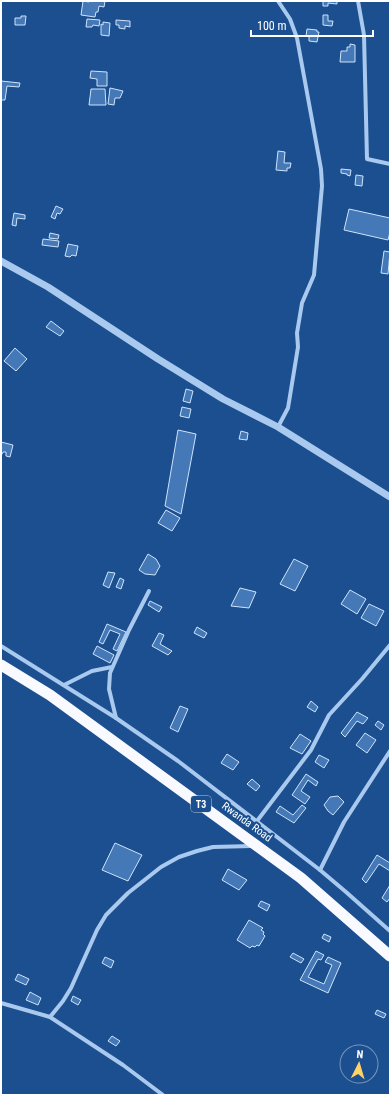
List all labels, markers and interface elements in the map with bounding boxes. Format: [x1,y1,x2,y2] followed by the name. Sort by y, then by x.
[251,12,373,38] scale bar
[257,19,287,33] text: 100 m
[191,796,211,812] road number: T3
[219,799,275,845] street label: Rwanda Road
[339,1044,379,1084] north arrow
[356,1048,364,1061] text: N

